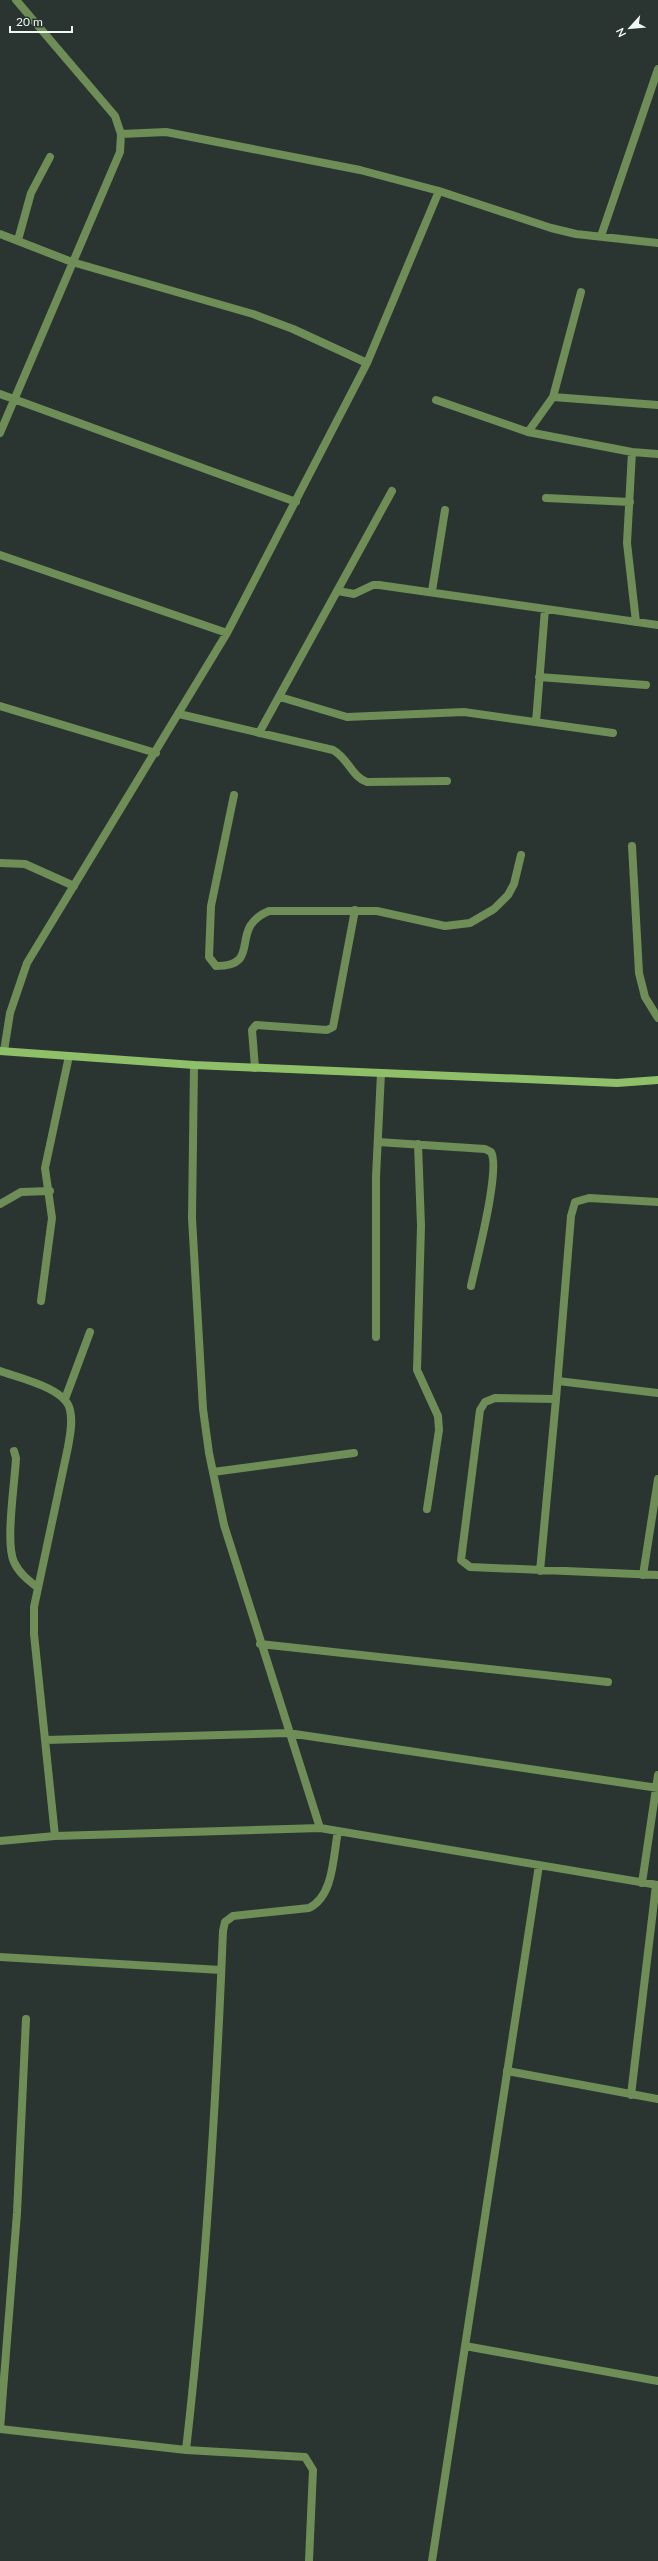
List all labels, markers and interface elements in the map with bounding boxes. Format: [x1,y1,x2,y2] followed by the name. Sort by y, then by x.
[10,8,72,34] scale bar
[610,8,650,48] north arrow
[16,14,43,29] text: 20 m
[613,26,628,39] text: N

